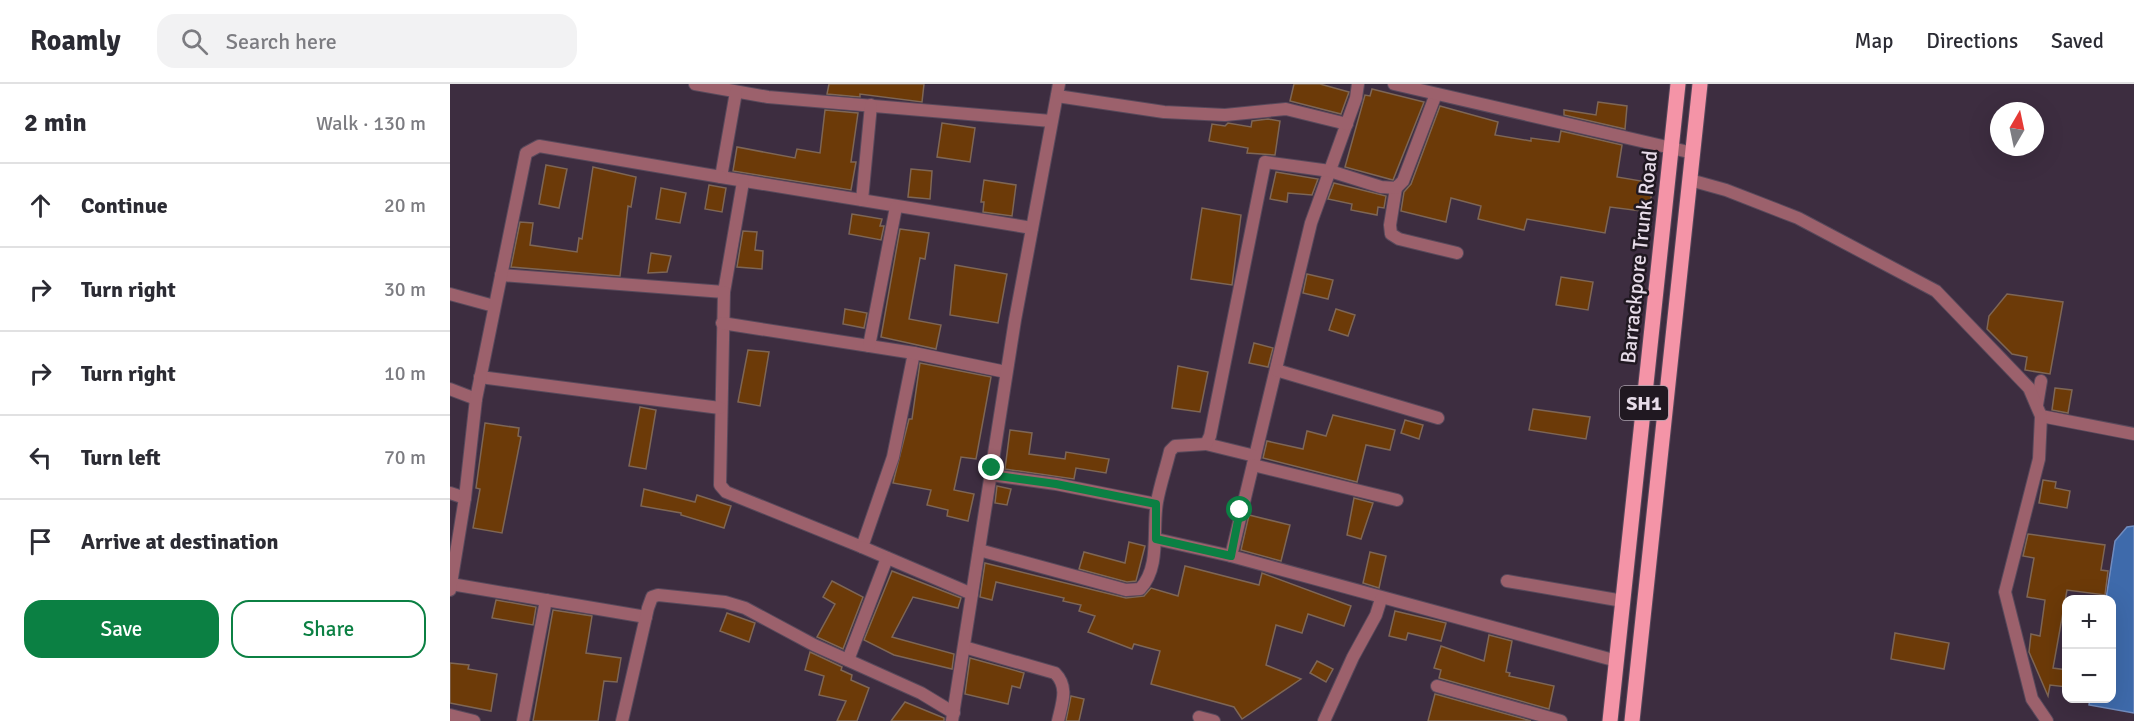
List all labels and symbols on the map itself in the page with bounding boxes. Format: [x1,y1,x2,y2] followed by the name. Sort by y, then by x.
[1990,102,2044,156] north arrow
[1615,149,1663,365] street label: Barrackpore Trunk Road
[1620,386,1668,420] road number: SH1
[978,454,1004,480] route end
[1226,496,1252,522] route start

